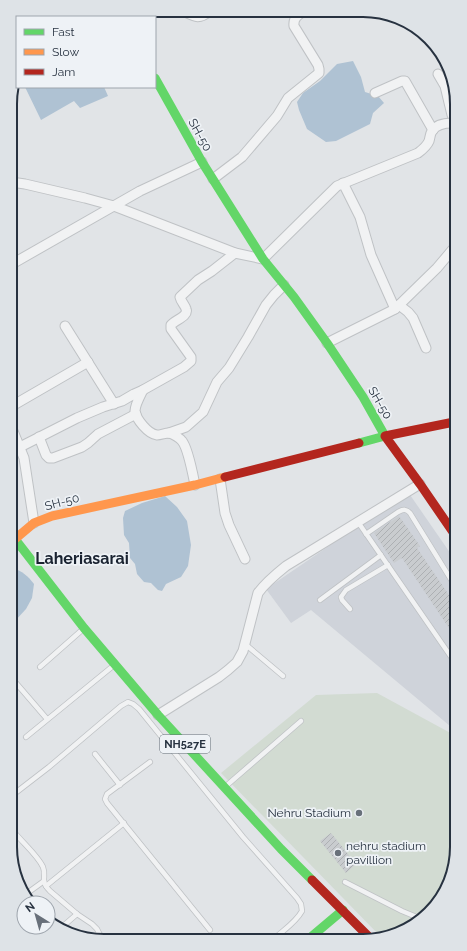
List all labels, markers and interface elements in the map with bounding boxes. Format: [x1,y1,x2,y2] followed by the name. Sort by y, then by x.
[16,16,156,88] legend
[52,25,75,39] text: Fast
[52,45,79,59] text: Slow
[52,65,75,79] text: Jam
[185,116,215,154] street label: SH-50
[365,384,395,422] street label: SH-50
[43,491,81,513] street label: SH-50
[35,549,129,568] district label: Laheriasarai
[160,735,210,753] road number: NH527E
[267,806,351,820] place label: Nehru Stadium
[354,808,364,818] marker: Nehru Stadium
[346,839,426,867] place label: nehru stadium pavillion
[333,848,343,858] marker: nehru stadium pavillion
[16,895,56,935] north arrow
[23,900,38,915] text: N

